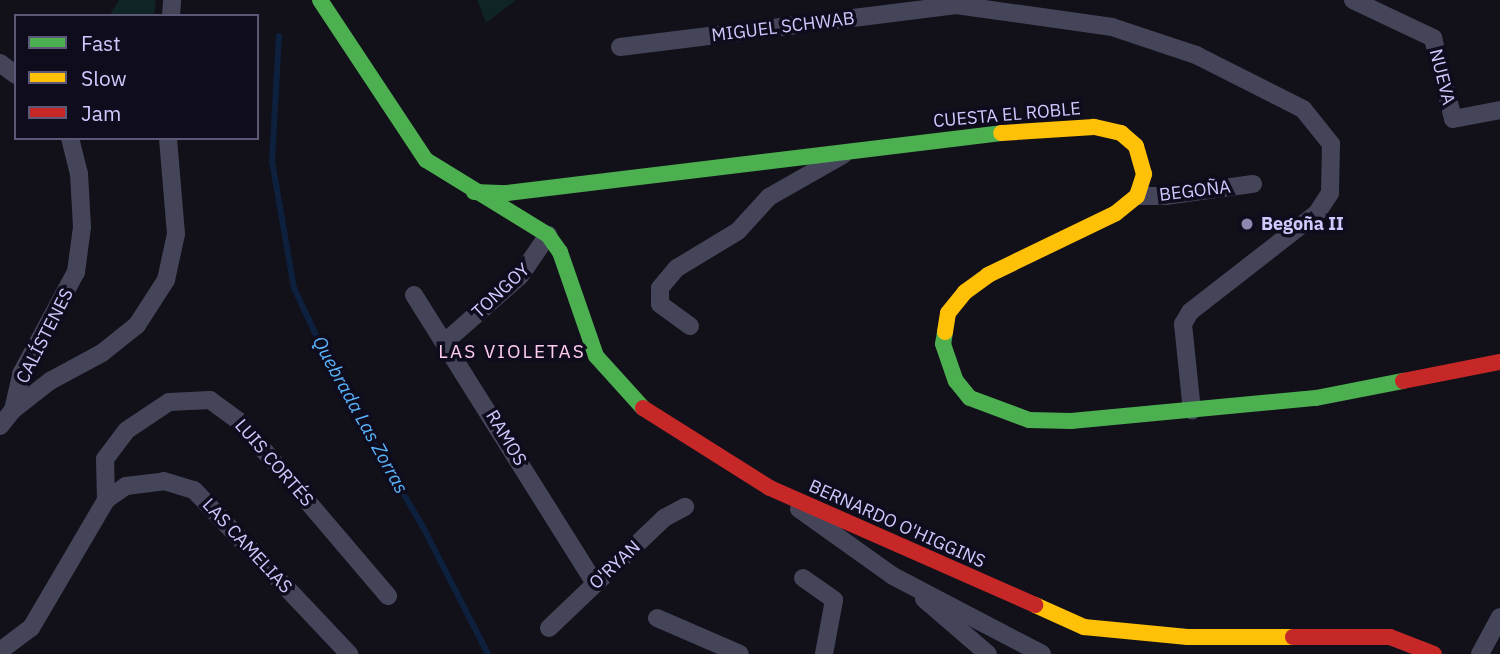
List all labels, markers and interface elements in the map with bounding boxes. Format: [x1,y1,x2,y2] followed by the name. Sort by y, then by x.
[710,8,856,46] street label: MIGUEL SCHWAB
[14,14,259,140] legend
[81,29,121,57] text: Fast
[1425,47,1459,107] street label: NUEVA
[81,64,127,92] text: Slow
[932,98,1082,132] street label: CUESTA EL ROBLE
[81,99,121,127] text: Jam
[1158,176,1232,206] street label: BEGOÑA
[1261,213,1344,235] place label: Begoña II
[1239,216,1255,232] marker: Begoña II
[468,259,534,323] street label: TONGOY
[12,285,78,387] street label: CALÍSTENES
[307,332,413,498] water label: Quebrada Las Zorras
[440,341,584,363] district label: LAS VIOLETAS
[481,406,531,470] street label: RAMOS
[230,415,318,511] street label: LUIS CORTÉS
[805,475,989,573] street label: BERNARDO O'HIGGINS
[198,494,296,598] street label: LAS CAMELIAS
[585,536,645,594] street label: O'RYAN

